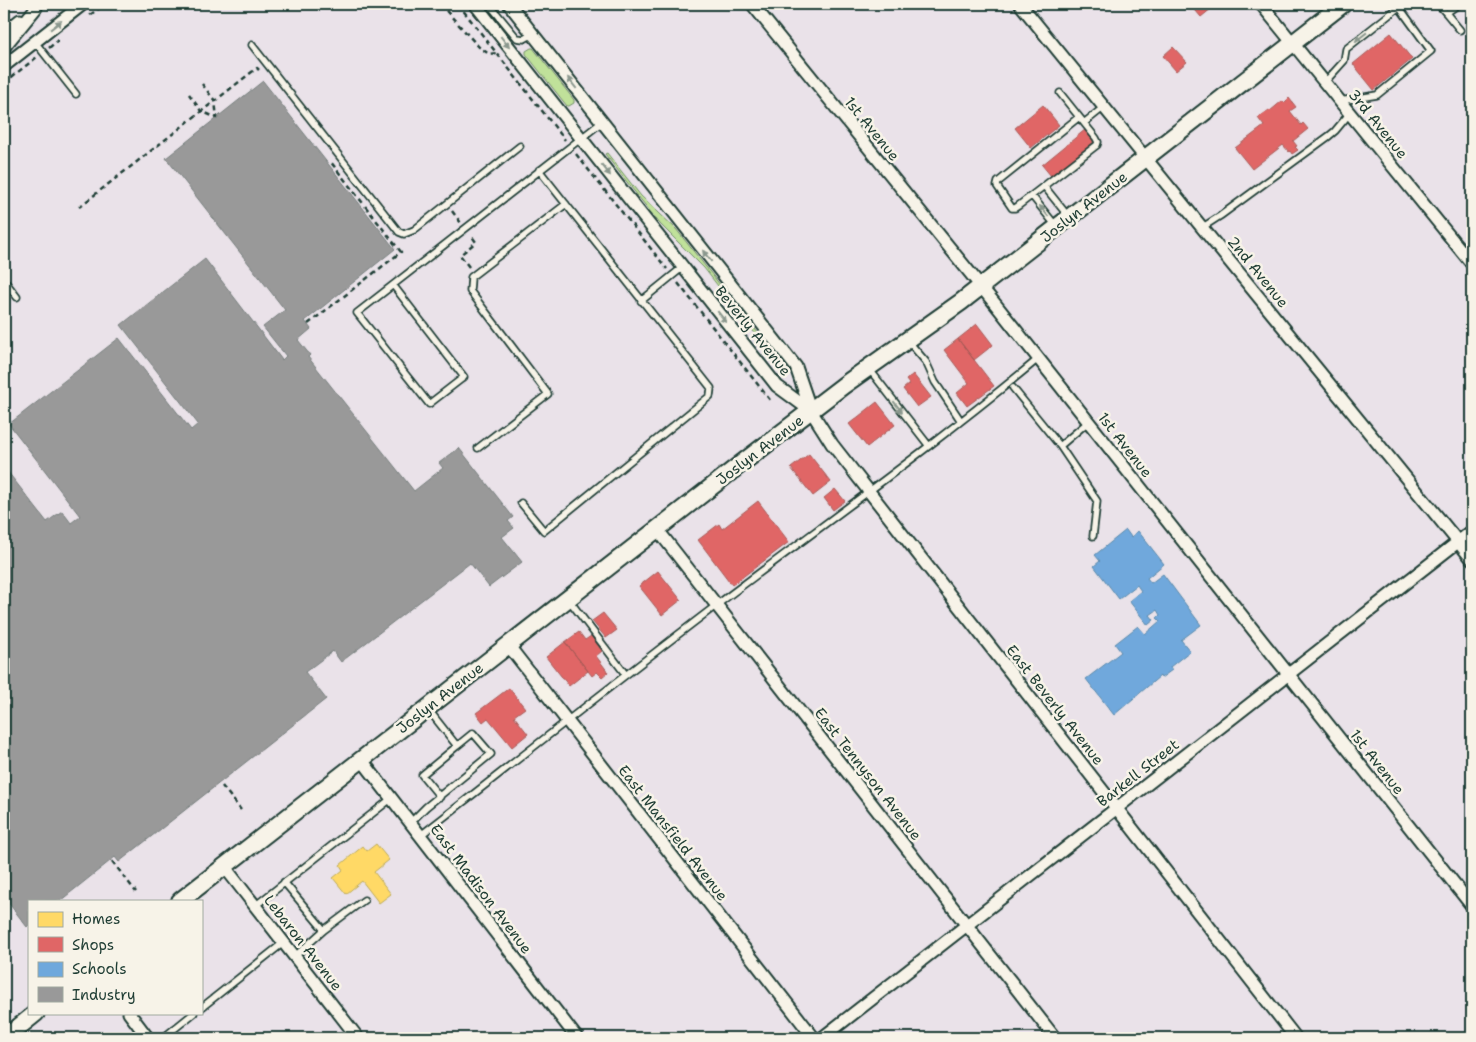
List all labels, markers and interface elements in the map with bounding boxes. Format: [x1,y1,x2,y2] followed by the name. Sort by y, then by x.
[49,20,62,31] one-way arrow
[1355,31,1368,42] one-way arrow
[500,35,511,48] one-way arrow
[566,77,577,90] one-way arrow
[1344,85,1412,163] street label: 3rd Avenue
[840,93,904,165] street label: 1st Avenue
[601,163,612,176] one-way arrow
[1037,167,1131,247] street label: Joslyn Avenue
[1039,205,1050,218] one-way arrow
[1223,232,1293,312] street label: 2nd Avenue
[702,249,713,262] one-way arrow
[710,282,796,380] street label: Beverly Avenue
[717,310,728,323] one-way arrow
[893,400,904,413] one-way arrow
[1093,408,1157,482] street label: 1st Avenue
[712,410,808,490] street label: Joslyn Avenue
[1002,641,1108,769] street label: East Beverly Avenue
[393,658,487,738] street label: Joslyn Avenue
[810,704,926,844] street label: East Tennyson Avenue
[1345,725,1409,799] street label: 1st Avenue
[1093,735,1183,811] street label: Barkell Street
[614,761,732,905] street label: East Mansfield Avenue
[426,820,536,958] street label: East Madison Avenue
[259,891,347,995] street label: Lebaron Avenue
[28,900,202,1014] legend
[72,909,120,929] text: Homes
[72,935,114,955] text: Shops
[72,959,127,979] text: Schools
[72,985,136,1005] text: Industry

